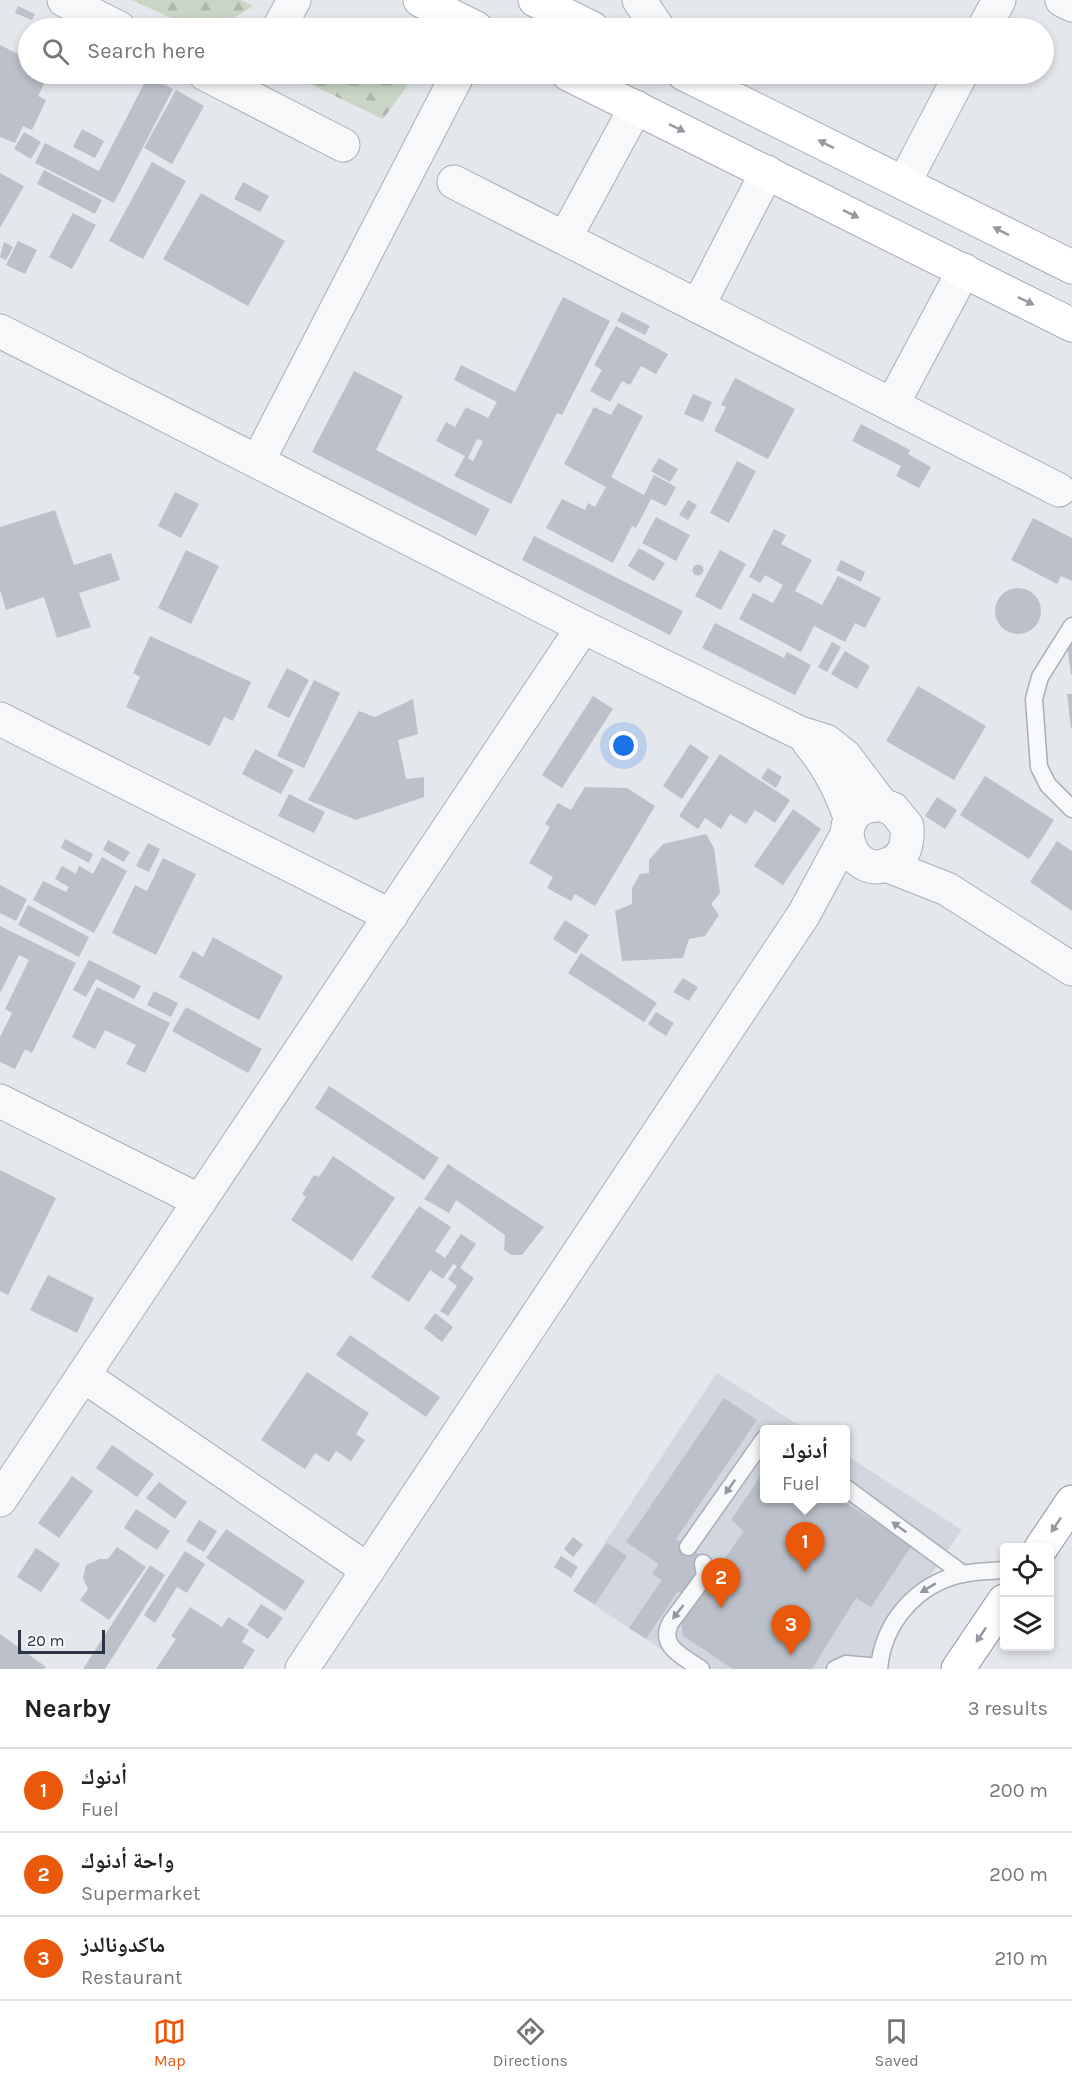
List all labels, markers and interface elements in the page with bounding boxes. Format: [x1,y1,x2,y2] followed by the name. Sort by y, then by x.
[18,18,1054,84] search box
[39,35,72,68] icon: search
[87,38,205,64] text: Search here
[668,123,685,132] one-way arrow
[818,139,835,149] one-way arrow
[843,210,860,219] one-way arrow
[992,227,1009,236] one-way arrow
[1018,296,1035,305] one-way arrow
[609,731,638,760] your location
[760,1425,850,1503] popup
[782,1438,828,1464] text: أدنوك
[782,1472,820,1495] text: Fuel
[724,1478,736,1494] one-way arrow
[1050,1516,1062,1532] one-way arrow
[891,1521,906,1533] one-way arrow
[786,1522,824,1572] pin: 1
[1000,1543,1054,1651] map controls
[1000,1543,1054,1597] button: locate
[702,1558,740,1608] pin: 2
[919,1583,936,1593] one-way arrow
[1000,1597,1054,1651] button: layers
[672,1604,685,1620] one-way arrow
[772,1606,810,1655] pin: 3
[18,1627,105,1654] scale bar
[976,1627,987,1643] one-way arrow
[27,1631,65,1650] text: 20 m
[24,1693,111,1724] text: Nearby
[968,1697,1048,1720] text: 3 results
[81,1764,127,1790] text: أدنوك
[40,1779,47,1802] text: 1
[989,1779,1048,1802] text: 200 m
[81,1798,119,1821] text: Fuel
[81,1848,174,1874] text: واحة أدنوك
[37,1863,50,1886] text: 2
[989,1863,1048,1886] text: 200 m
[81,1882,200,1905] text: Supermarket
[81,1932,165,1958] text: ماكدونالدز
[37,1947,50,1970] text: 3
[994,1947,1048,1970] text: 210 m
[81,1966,183,1989] text: Restaurant
[153,2015,186,2070] tab: Map
[493,2015,568,2070] tab: Directions
[875,2015,919,2070] tab: Saved

